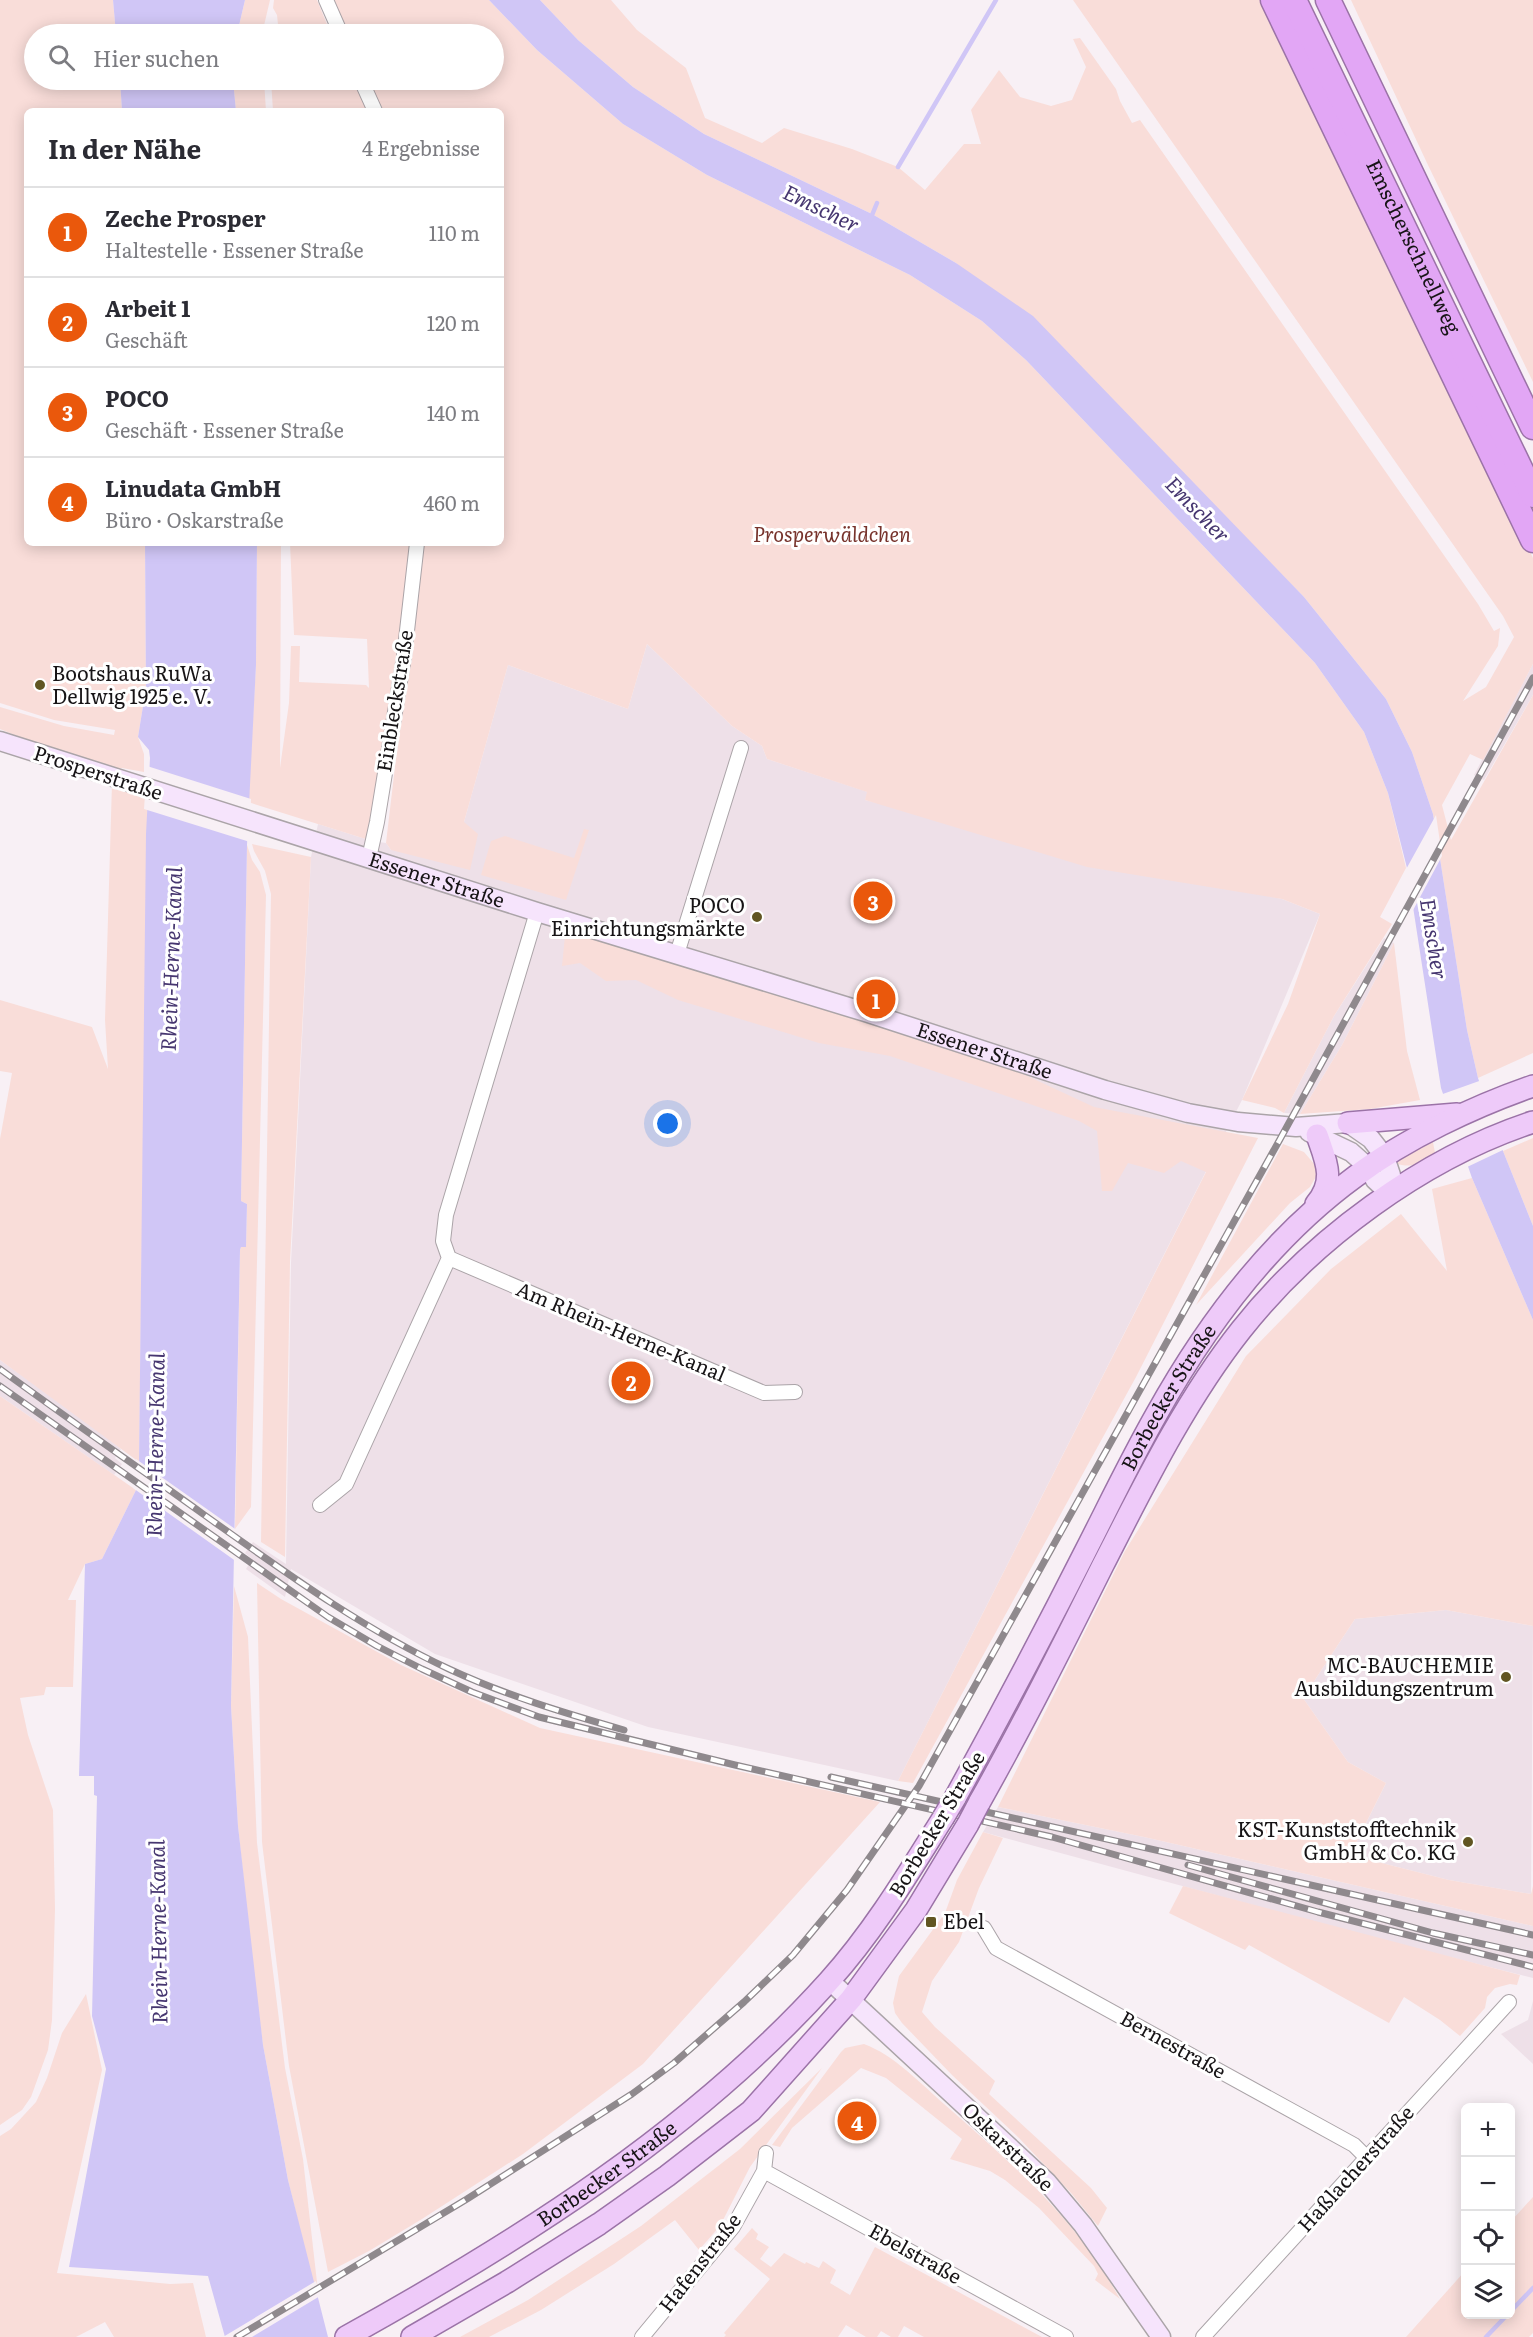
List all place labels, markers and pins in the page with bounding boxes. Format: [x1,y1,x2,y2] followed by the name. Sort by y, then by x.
[52,657,212,710] place label: Bootshaus RuWa Dellwig 1925 e. V.
[33,678,47,692] marker: Bootshaus RuWa Dellwig 1925 e. V.
[854,878,892,924] pin: 3
[551,889,745,942] place label: POCO Einrichtungsmärkte
[750,910,764,924] marker: POCO Einrichtungsmärkte
[856,976,896,1022] pin: 1
[612,1358,650,1404] pin: 2
[1294,1649,1494,1702] place label: MC-BAUCHEMIE Ausbildungszentrum
[1499,1670,1513,1684] marker: MC-BAUCHEMIE Ausbildungszentrum
[1237,1813,1457,1866] place label: KST-Kunststofftechnik GmbH & Co. KG
[1461,1835,1475,1849] marker: KST-Kunststofftechnik GmbH & Co. KG
[943,1905,985,1935] place label: Ebel
[924,1915,938,1929] marker: Ebel
[838,2098,876,2144] pin: 4

